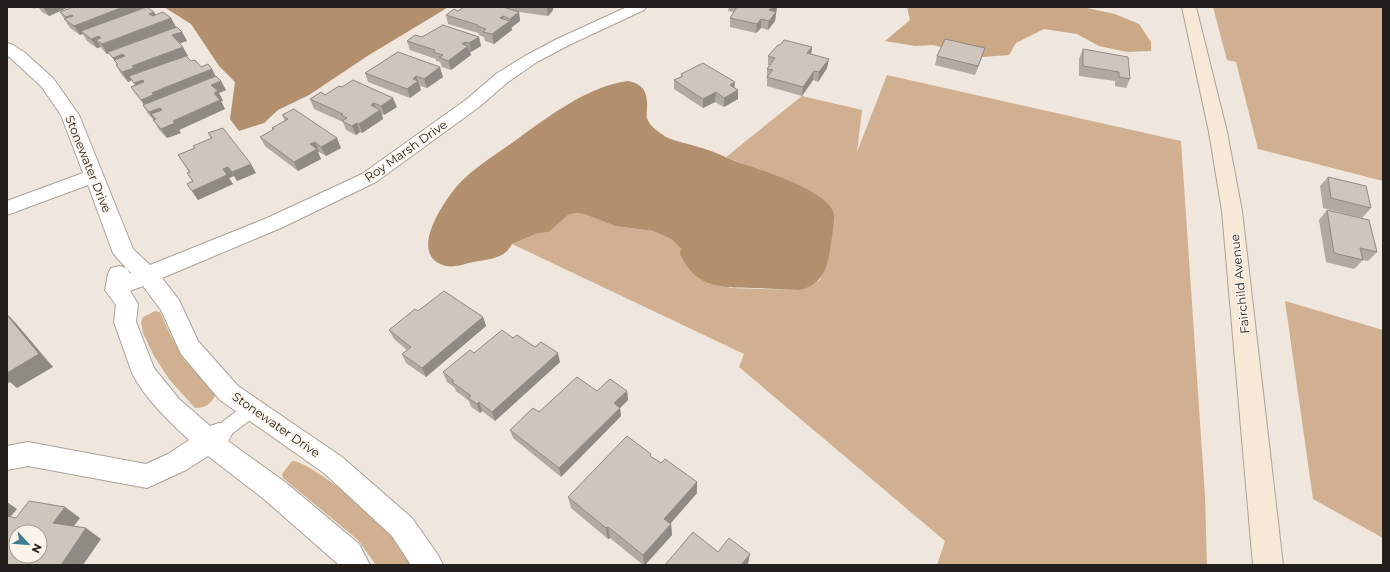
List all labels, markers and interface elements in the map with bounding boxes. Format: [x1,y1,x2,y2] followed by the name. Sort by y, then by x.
[62,113,115,215] street label: Stonewater Drive
[361,116,450,185] street label: Roy Marsh Drive
[1227,233,1252,335] street label: Fairchild Avenue
[230,389,323,460] street label: Stonewater Drive
[8,524,48,564] north arrow
[29,541,45,555] text: N

